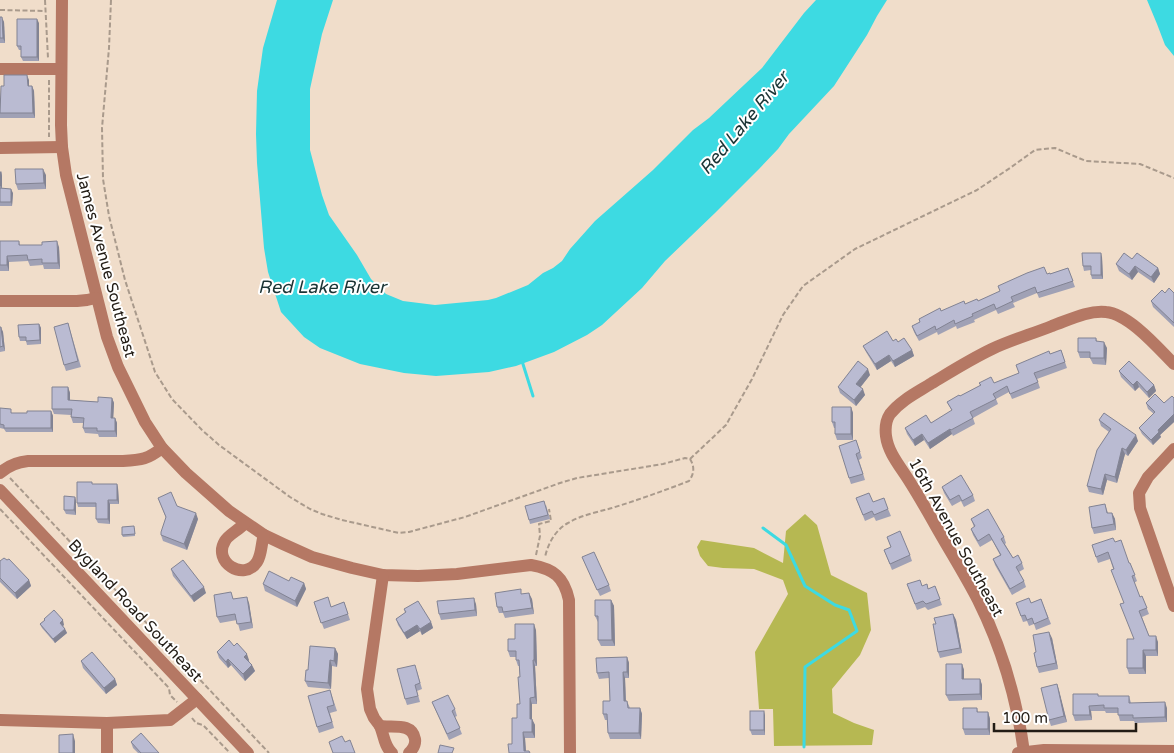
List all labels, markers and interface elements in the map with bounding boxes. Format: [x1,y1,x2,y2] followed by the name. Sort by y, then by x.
[694,65,795,179] water label: Red Lake River
[72,171,140,360] street label: James Avenue Southeast
[258,276,388,298] water label: Red Lake River
[904,455,1008,620] street label: 16th Avenue Southeast
[64,535,207,686] street label: Bygland Road Southeast
[994,700,1136,732] scale bar
[1002,709,1048,727] text: 100 m

